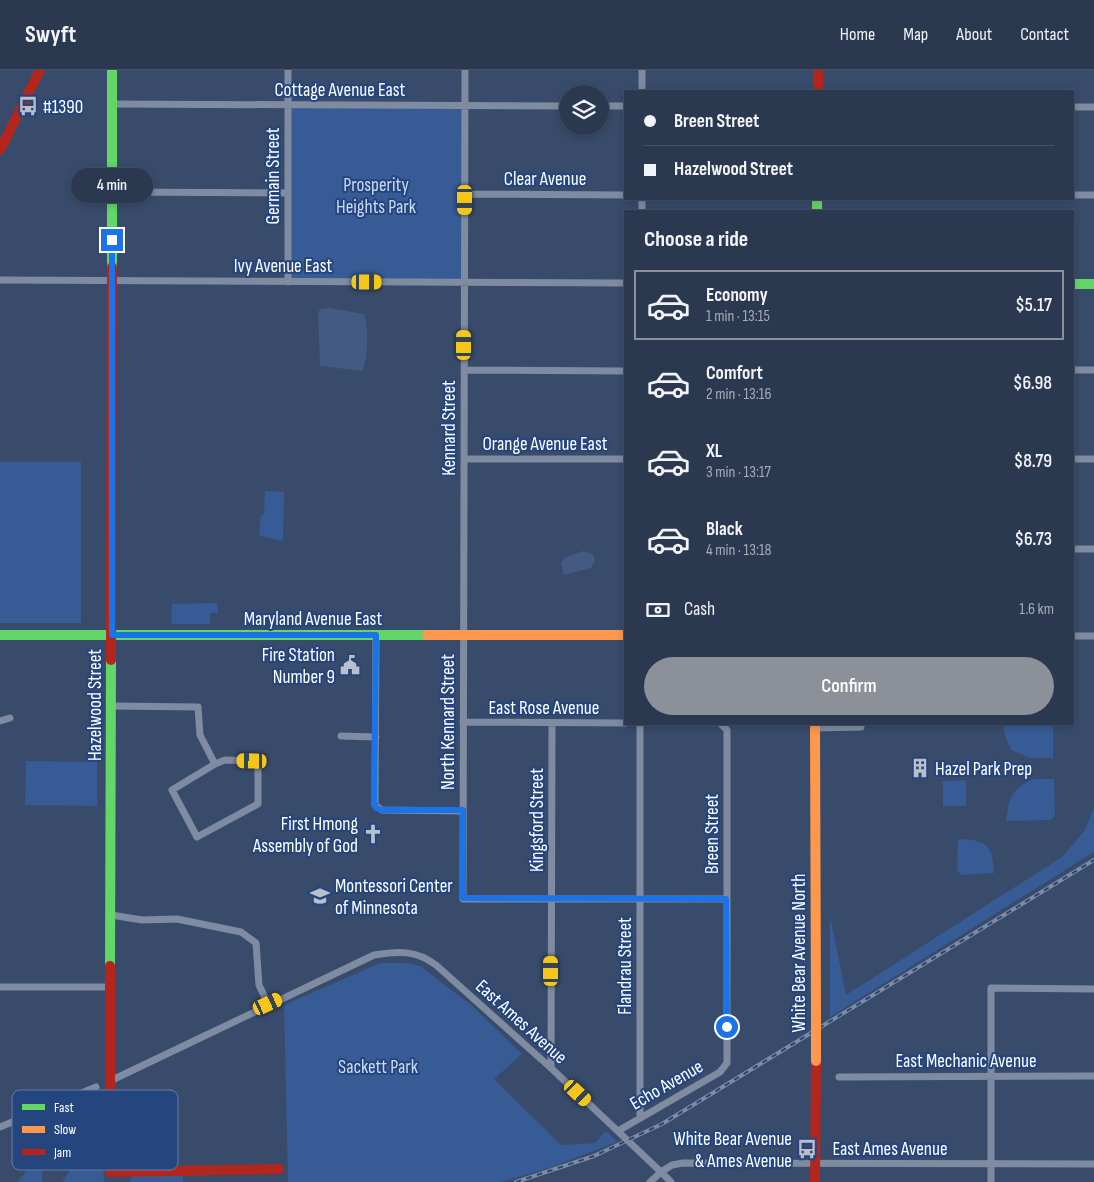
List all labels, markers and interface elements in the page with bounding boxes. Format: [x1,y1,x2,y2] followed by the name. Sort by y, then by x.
[25,20,76,49] text: Swyft
[840,24,875,45] text: Home
[903,24,928,45] text: Map
[956,24,992,45] text: About
[1020,24,1069,45] text: Contact
[275,79,406,102] street label: Cottage Avenue East
[559,85,609,135] map controls
[559,85,609,135] button: layers
[17,95,39,117] bus stop icon: #1390
[43,96,83,119] place label: #1390
[674,110,759,133] text: Breen Street
[262,127,285,224] street label: Germain Street
[674,158,793,181] text: Hazelwood Street
[71,168,153,202] callout: 4 min
[504,168,586,191] street label: Clear Avenue
[336,174,417,219] park label: Prosperity Heights Park
[97,176,127,195] text: 4 min
[457,185,472,215] car
[644,226,748,253] text: Choose a ride
[101,229,123,251] route end
[234,255,332,278] street label: Ivy Avenue East
[352,275,382,290] car
[646,283,691,328] icon: car
[706,284,768,307] text: Economy
[1015,294,1052,317] text: $5.17
[706,307,770,326] text: 1 min · 13:15
[456,330,471,360] car
[646,361,691,406] icon: car
[706,362,763,385] text: Comfort
[1013,372,1052,395] text: $6.98
[438,380,461,476] street label: Kennard Street
[706,385,771,404] text: 2 min · 13:16
[482,433,608,456] street label: Orange Avenue East
[646,439,691,484] icon: car
[706,440,722,463] text: XL
[1014,450,1052,473] text: $8.79
[706,463,771,482] text: 3 min · 13:17
[646,517,691,562] icon: car
[706,518,743,541] text: Black
[1014,528,1052,551] text: $6.73
[706,541,772,560] text: 4 min · 13:18
[644,596,672,624] icon: cash
[684,598,715,621] text: Cash
[1019,600,1054,619] text: 1.6 km
[244,608,382,631] street label: Maryland Avenue East
[262,644,335,689] place label: Fire Station Number 9
[84,649,107,761] street label: Hazelwood Street
[339,654,361,676] public building icon: Fire Station Number 9
[437,654,460,790] street label: North Kennard Street
[644,657,1054,715] button: Confirm
[489,697,599,720] street label: East Rose Avenue
[236,753,267,769] car
[909,757,931,779] building icon: Hazel Park Prep
[935,758,1032,781] place label: Hazel Park Prep
[526,768,549,872] street label: Kingsford Street
[701,794,724,874] street label: Breen Street
[252,813,358,858] place label: First Hmong Assembly of God
[362,823,384,845] church icon: First Hmong Assembly of God
[788,874,811,1032] street label: White Bear Avenue North
[335,875,453,920] place label: Montessori Center of Minnesota
[309,885,331,907] school or university icon: Montessori Center of Minnesota
[614,917,637,1015] street label: Flandrau Street
[543,956,558,986] car
[471,975,571,1069] street label: East Ames Avenue
[251,991,284,1017] car
[716,1016,738,1038] route start
[895,1050,1037,1073] street label: East Mechanic Avenue
[626,1055,707,1115] street label: Echo Avenue
[338,1056,419,1079] park label: Sackett Park
[561,1077,594,1109] car
[12,1090,178,1170] legend
[54,1099,74,1116] text: Fast
[54,1121,76,1138] text: Slow
[673,1128,792,1173] place label: White Bear Avenue & Ames Avenue
[796,1138,818,1160] bus stop icon: White Bear Avenue & Ames Avenue
[832,1138,948,1161] street label: East Ames Avenue
[53,1144,71,1161] text: Jam

